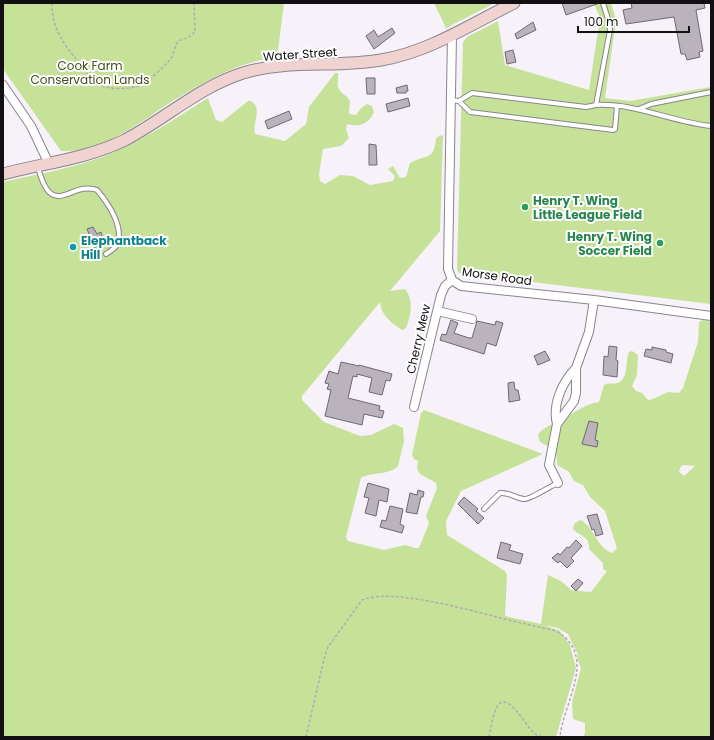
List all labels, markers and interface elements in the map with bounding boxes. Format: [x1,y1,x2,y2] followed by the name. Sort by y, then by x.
[578,8,689,34] scale bar
[584,13,618,30] text: 100 m
[262,43,338,65] street label: Water Street
[31,57,149,88] park label: Cook Farm Conservation Lands
[533,192,642,223] place label: Henry T. Wing Little League Field
[520,202,530,212] marker: Henry T. Wing Little League Field
[567,228,652,259] place label: Henry T. Wing Soccer Field
[81,232,167,263] place label: Elephantback Hill
[655,238,665,248] marker: Henry T. Wing Soccer Field
[68,242,78,252] marker: Elephantback Hill
[461,263,533,289] street label: Morse Road
[402,302,434,375] street label: Cherry Mew

